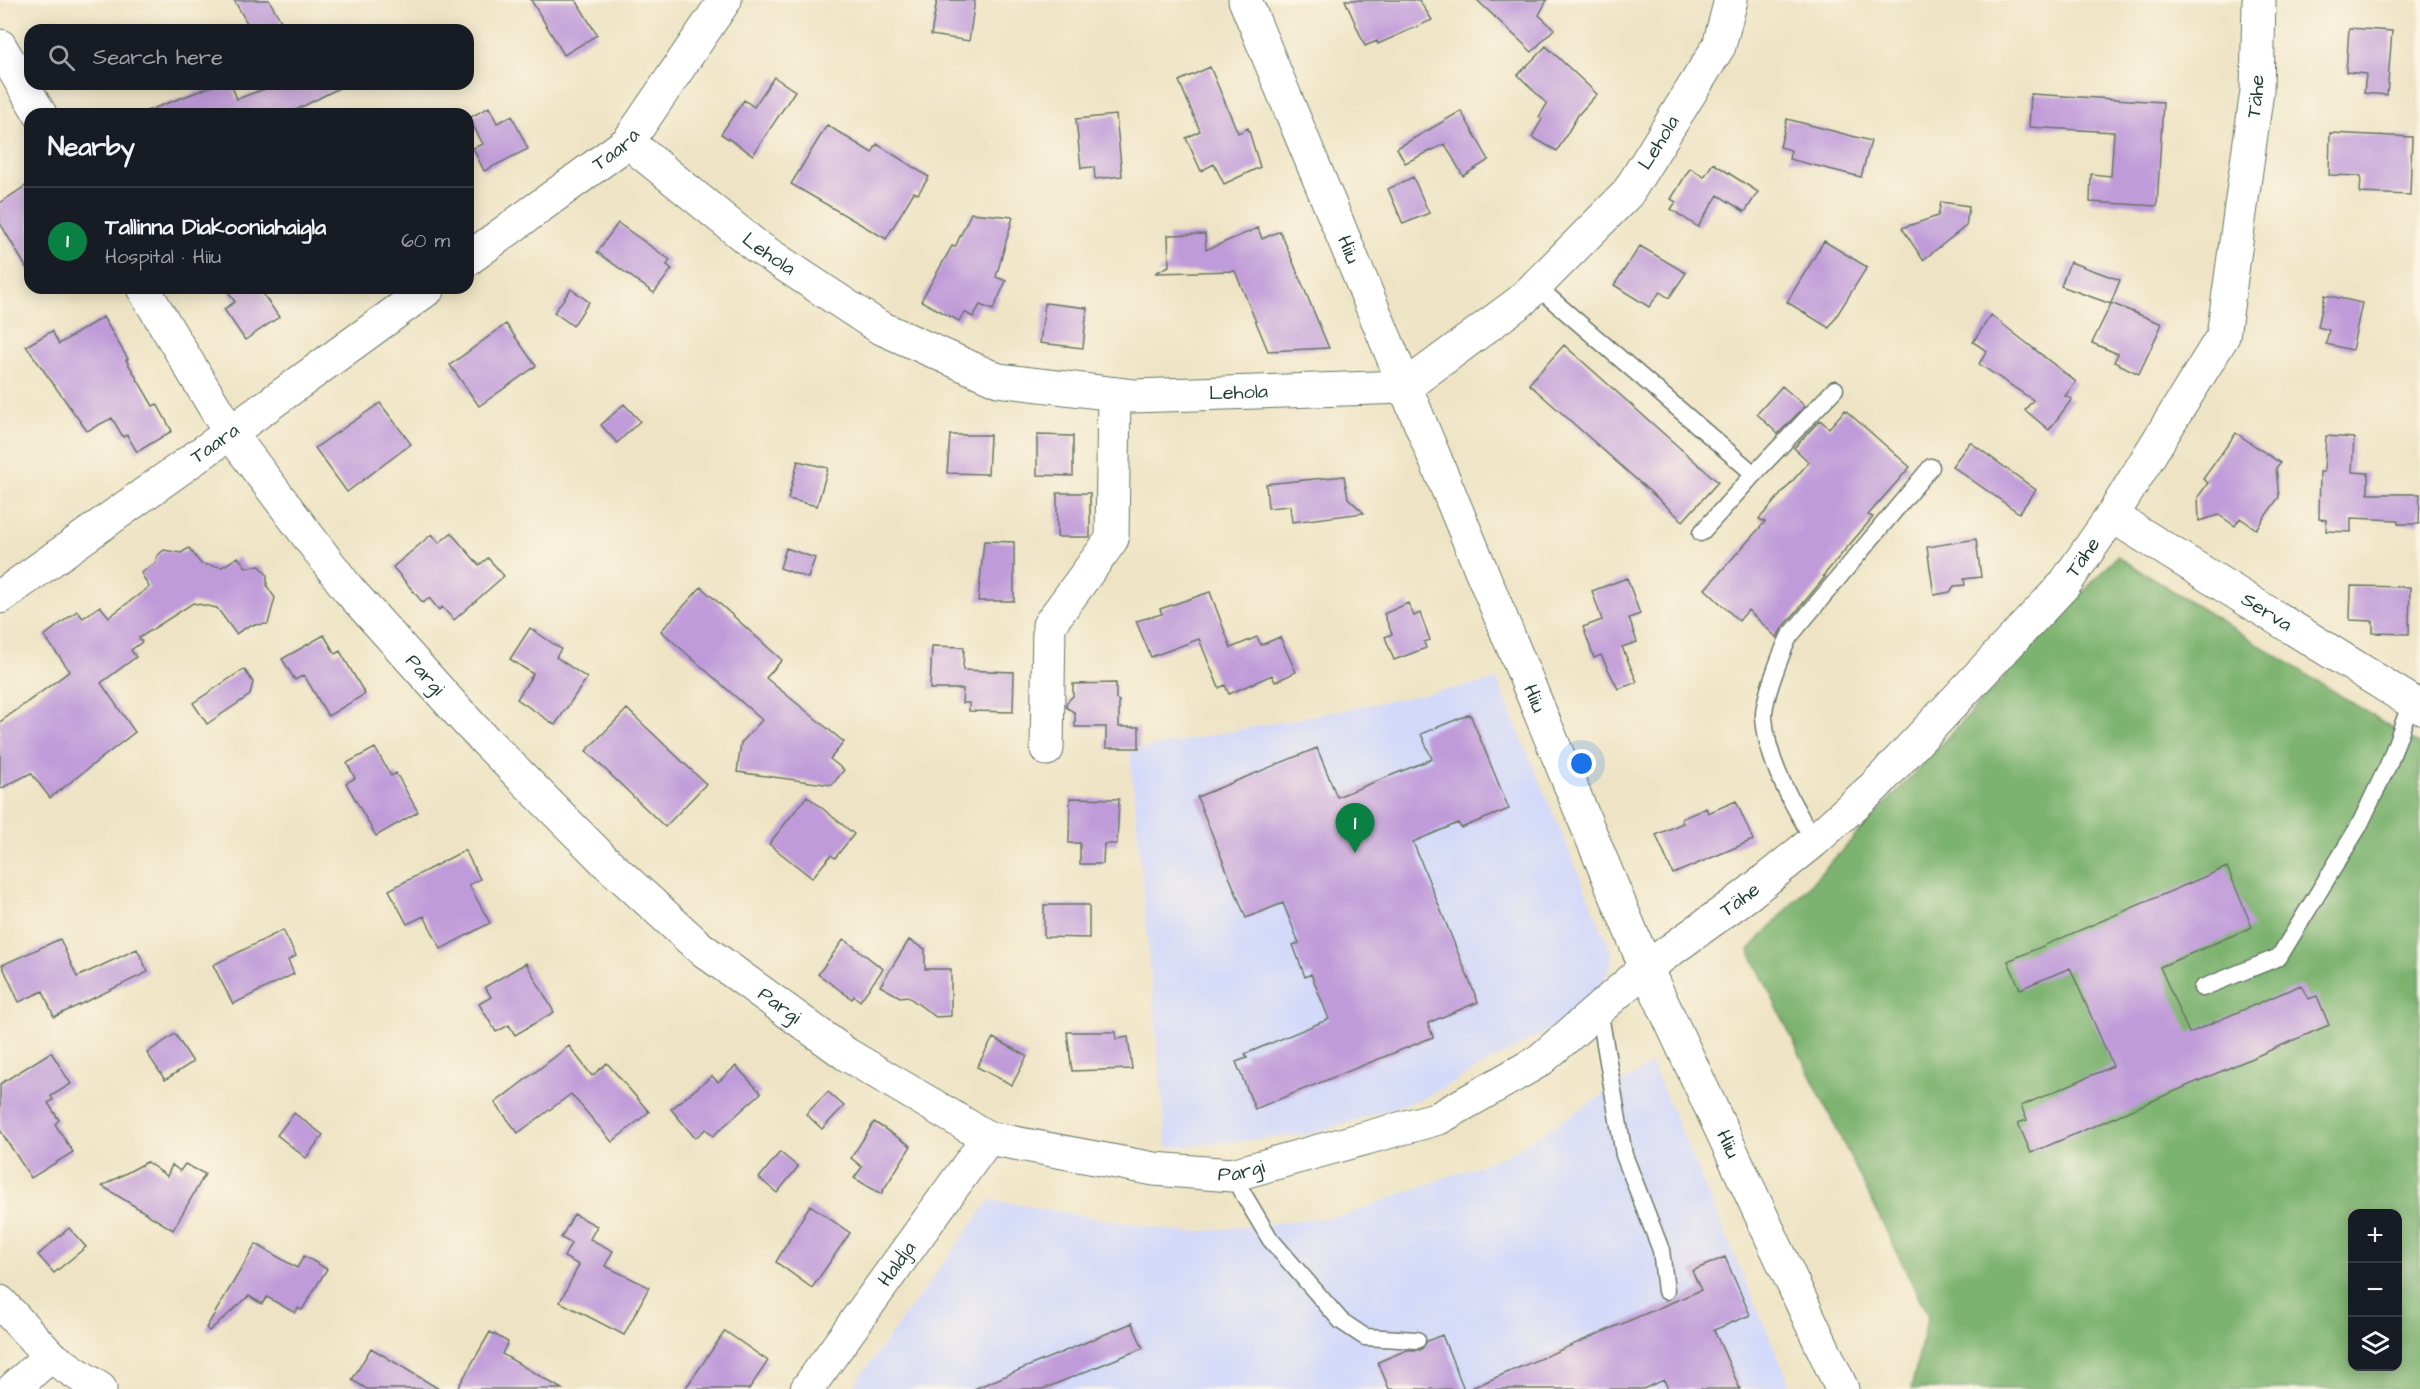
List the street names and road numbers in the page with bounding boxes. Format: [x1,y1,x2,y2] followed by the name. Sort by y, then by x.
[2239,74,2271,120] street label: Tähe
[1631,110,1686,175] street label: Lehola
[586,124,647,178] street label: Taara
[736,226,801,282] street label: Lehola
[1330,231,1367,268] street label: Hiiu
[1208,378,1269,407] street label: Lehola
[185,417,245,471] street label: Taara
[2059,532,2107,583] street label: Tähe
[2236,585,2298,638] street label: Serva
[399,648,451,702] street label: Pargi
[1516,680,1553,717] street label: Hiiu
[1714,876,1766,924] street label: Tähe
[752,980,807,1031] street label: Pargi
[1709,1125,1747,1163] street label: Hiiu
[1217,1153,1268,1189] street label: Pargi
[871,1236,923,1292] street label: Haldja

